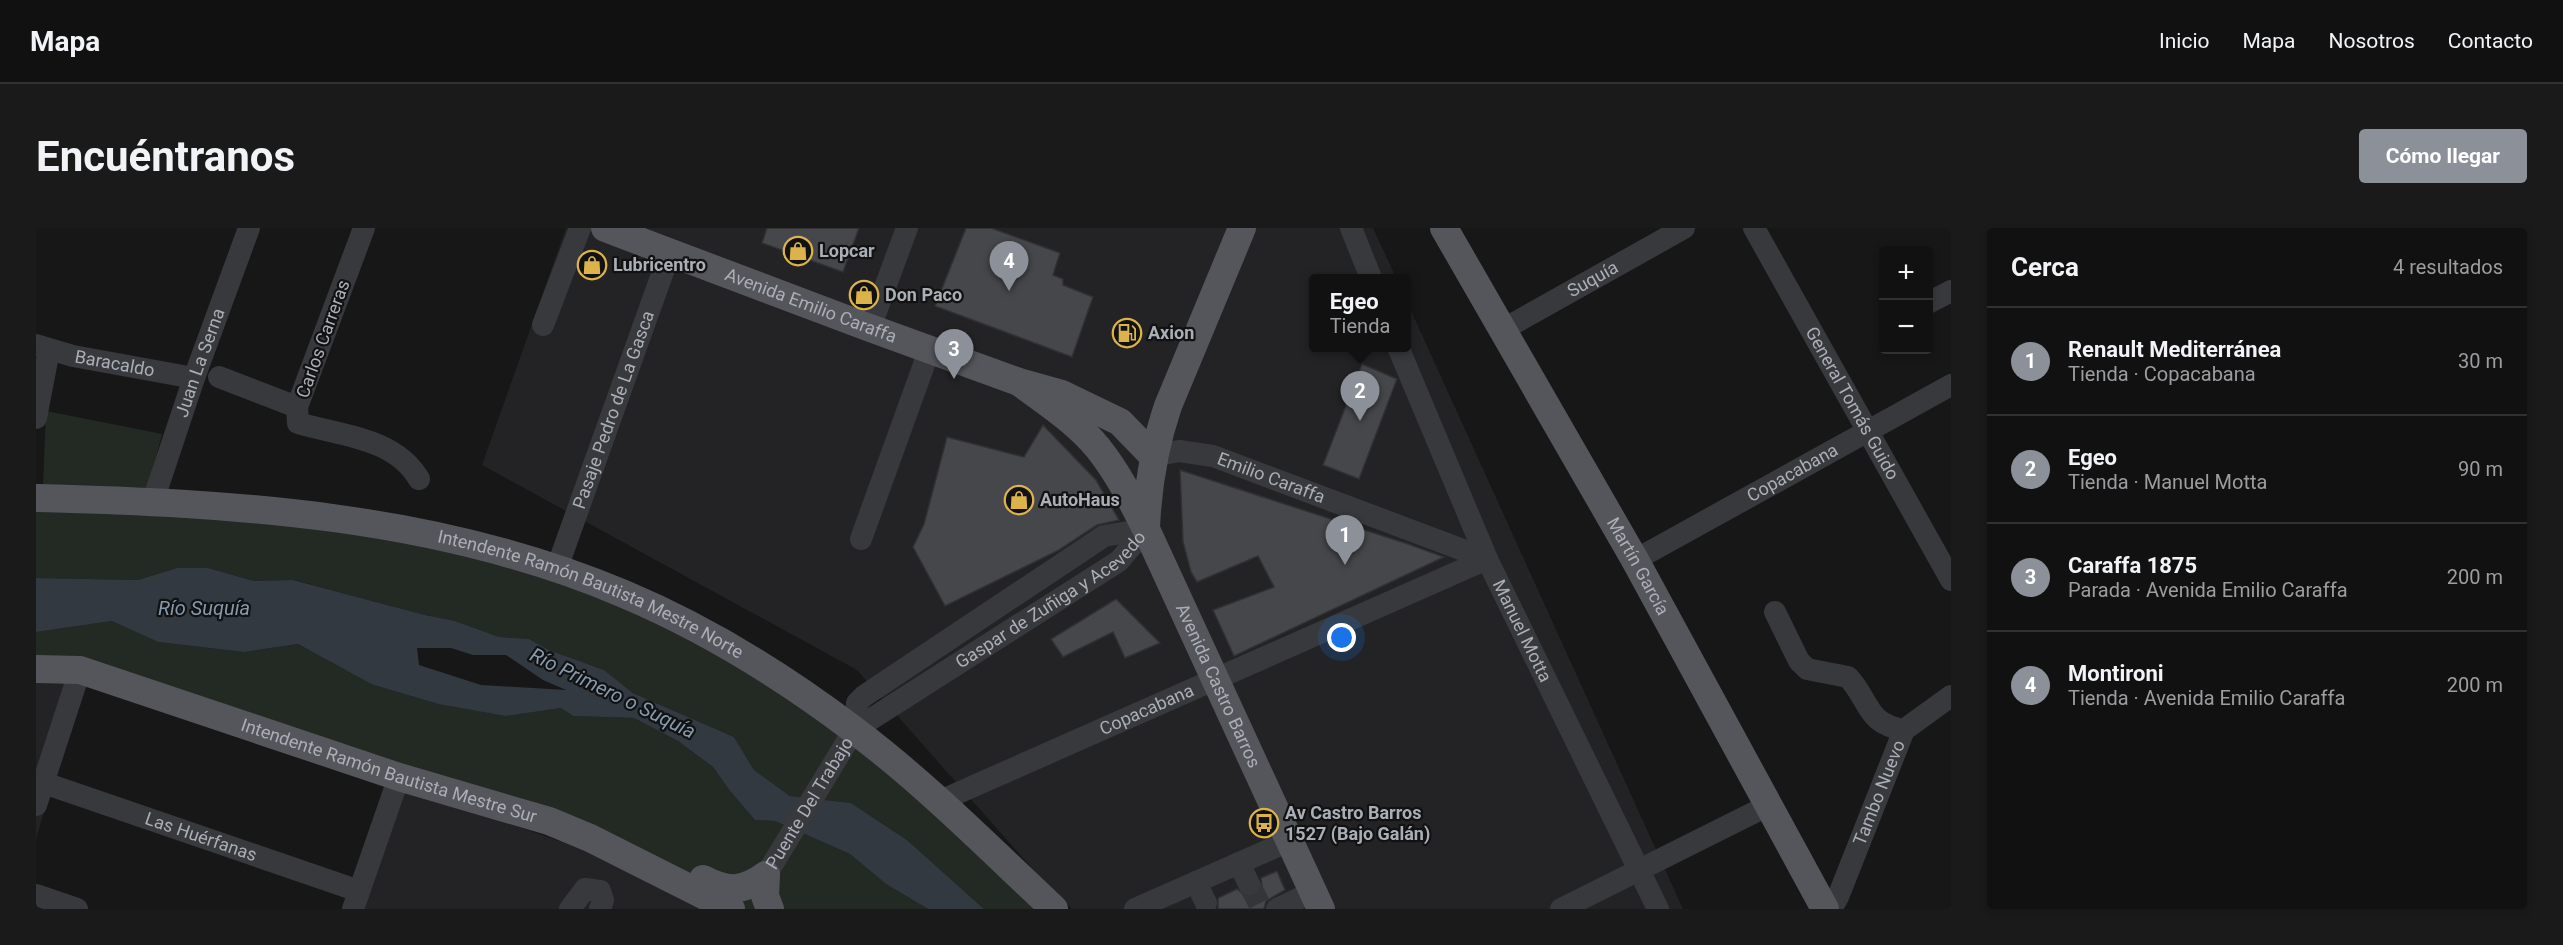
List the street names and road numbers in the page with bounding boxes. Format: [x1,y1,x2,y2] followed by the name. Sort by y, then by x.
[1563,256,1622,301] street label: Suquía
[722,263,900,347] street label: Avenida Emilio Caraffa
[291,277,354,401] street label: Carlos Carreras
[171,305,229,420] street label: Juan La Serna
[568,308,658,511] street label: Pasaje Pedro de La Gasca
[1801,323,1904,483] street label: General Tomás Guido
[73,346,156,381] street label: Baracaldo
[1743,439,1841,506] street label: Copacabana
[1215,448,1328,507] street label: Emilio Caraffa
[1603,514,1674,619] street label: Martín García
[436,525,747,663] street label: Intendente Ramón Bautista Mestre Norte
[951,527,1150,672] street label: Gaspar de Zuñiga y Acevedo
[1489,576,1556,685] street label: Manuel Motta
[1172,600,1265,771] street label: Avenida Castro Barros
[1096,679,1197,739] street label: Copacabana
[238,714,539,827] street label: Intendente Ramón Bautista Mestre Sur
[761,733,857,873] street label: Puente Del Trabajo
[1849,737,1909,848] street label: Tambo Nuevo
[142,807,260,865] street label: Las Huérfanas

